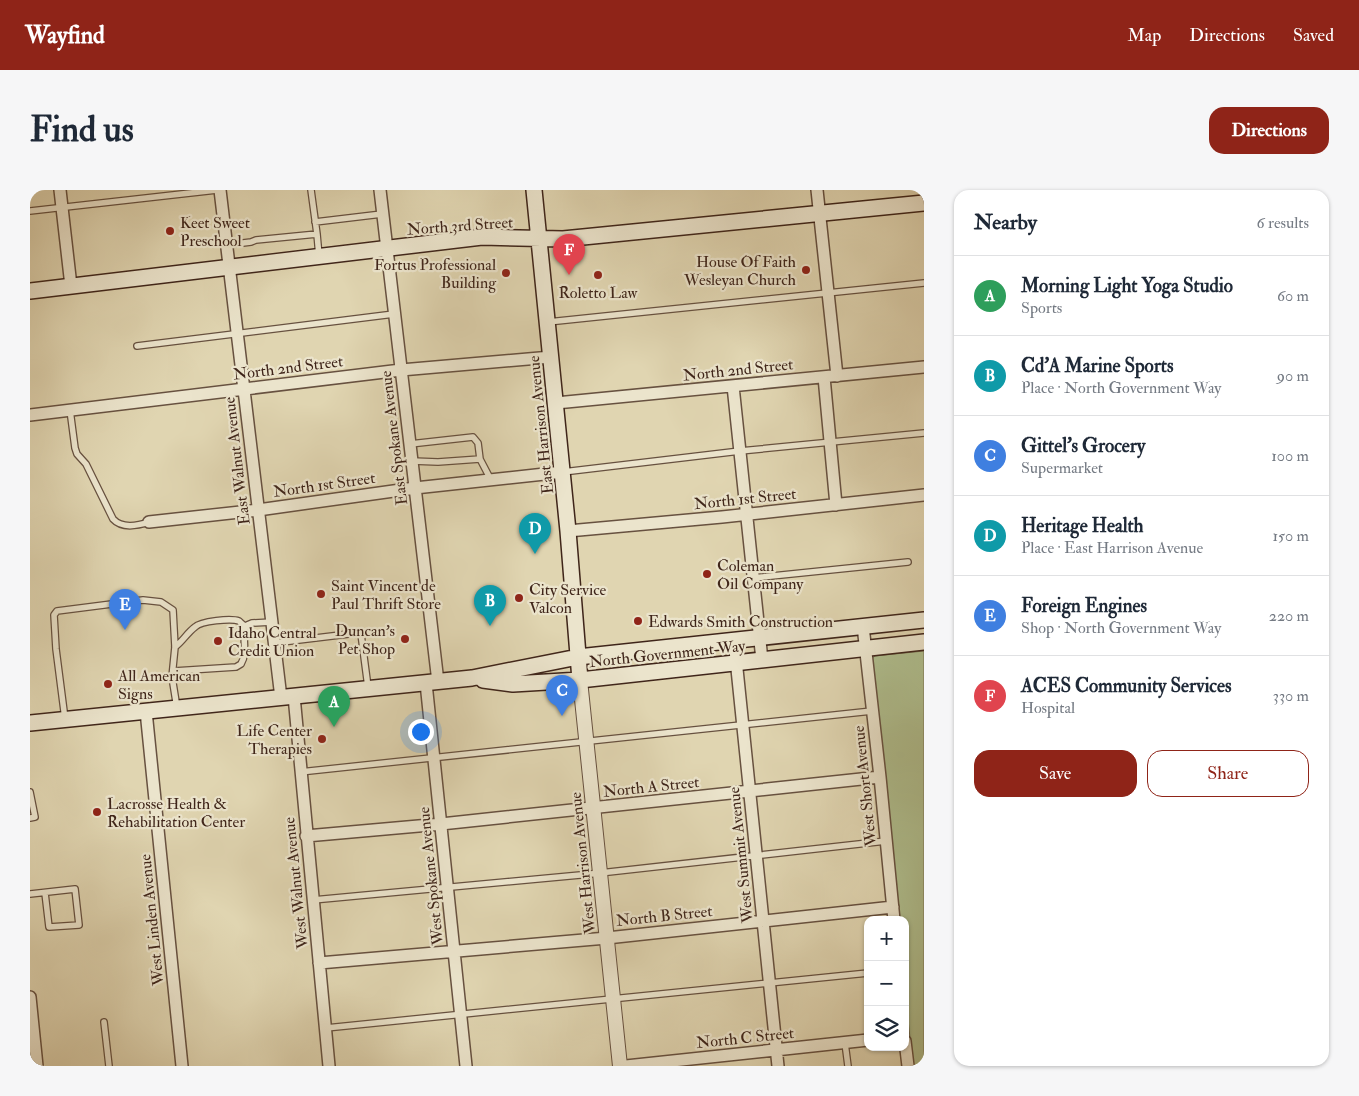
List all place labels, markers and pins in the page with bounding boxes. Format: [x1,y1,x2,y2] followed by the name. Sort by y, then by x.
[180,213,250,251] place label: Keet Sweet Preschool
[164,225,176,237] marker: Keet Sweet Preschool
[553,234,585,275] pin: F
[683,252,797,290] place label: House Of Faith Wesleyan Church
[374,255,497,293] place label: Fortus Professional Building
[800,264,812,276] marker: House Of Faith Wesleyan Church
[500,267,512,279] marker: Fortus Professional Building
[592,269,604,281] marker: Roletto Law
[559,283,639,303] place label: Roletto Law
[519,513,551,554] pin: D
[717,556,804,595] place label: Coleman Oil Company
[701,568,713,580] marker: Coleman Oil Company
[331,576,441,614] place label: Saint Vincent de Paul Thrift Store
[529,580,607,618] place label: City Service Valcon
[474,585,506,626] pin: B
[315,588,327,600] marker: Saint Vincent de Paul Thrift Store
[109,589,141,630] pin: E
[513,592,525,604] marker: City Service Valcon
[648,612,833,632] place label: Edwards Smith Construction
[632,615,644,627] marker: Edwards Smith Construction
[335,621,395,660] place label: Duncan's Pet Shop
[228,623,317,661] place label: Idaho Central Credit Union
[399,633,411,645] marker: Duncan's Pet Shop
[212,635,224,647] marker: Idaho Central Credit Union
[117,666,200,704] place label: All American Signs
[546,675,578,716] pin: C
[102,678,114,690] marker: All American Signs
[318,686,350,727] pin: A
[237,721,312,760] place label: Life Center Therapies
[316,733,328,745] marker: Life Center Therapies
[107,794,245,832] place label: Lacrosse Health & Rehabilitation Center
[91,806,103,818] marker: Lacrosse Health & Rehabilitation Center

